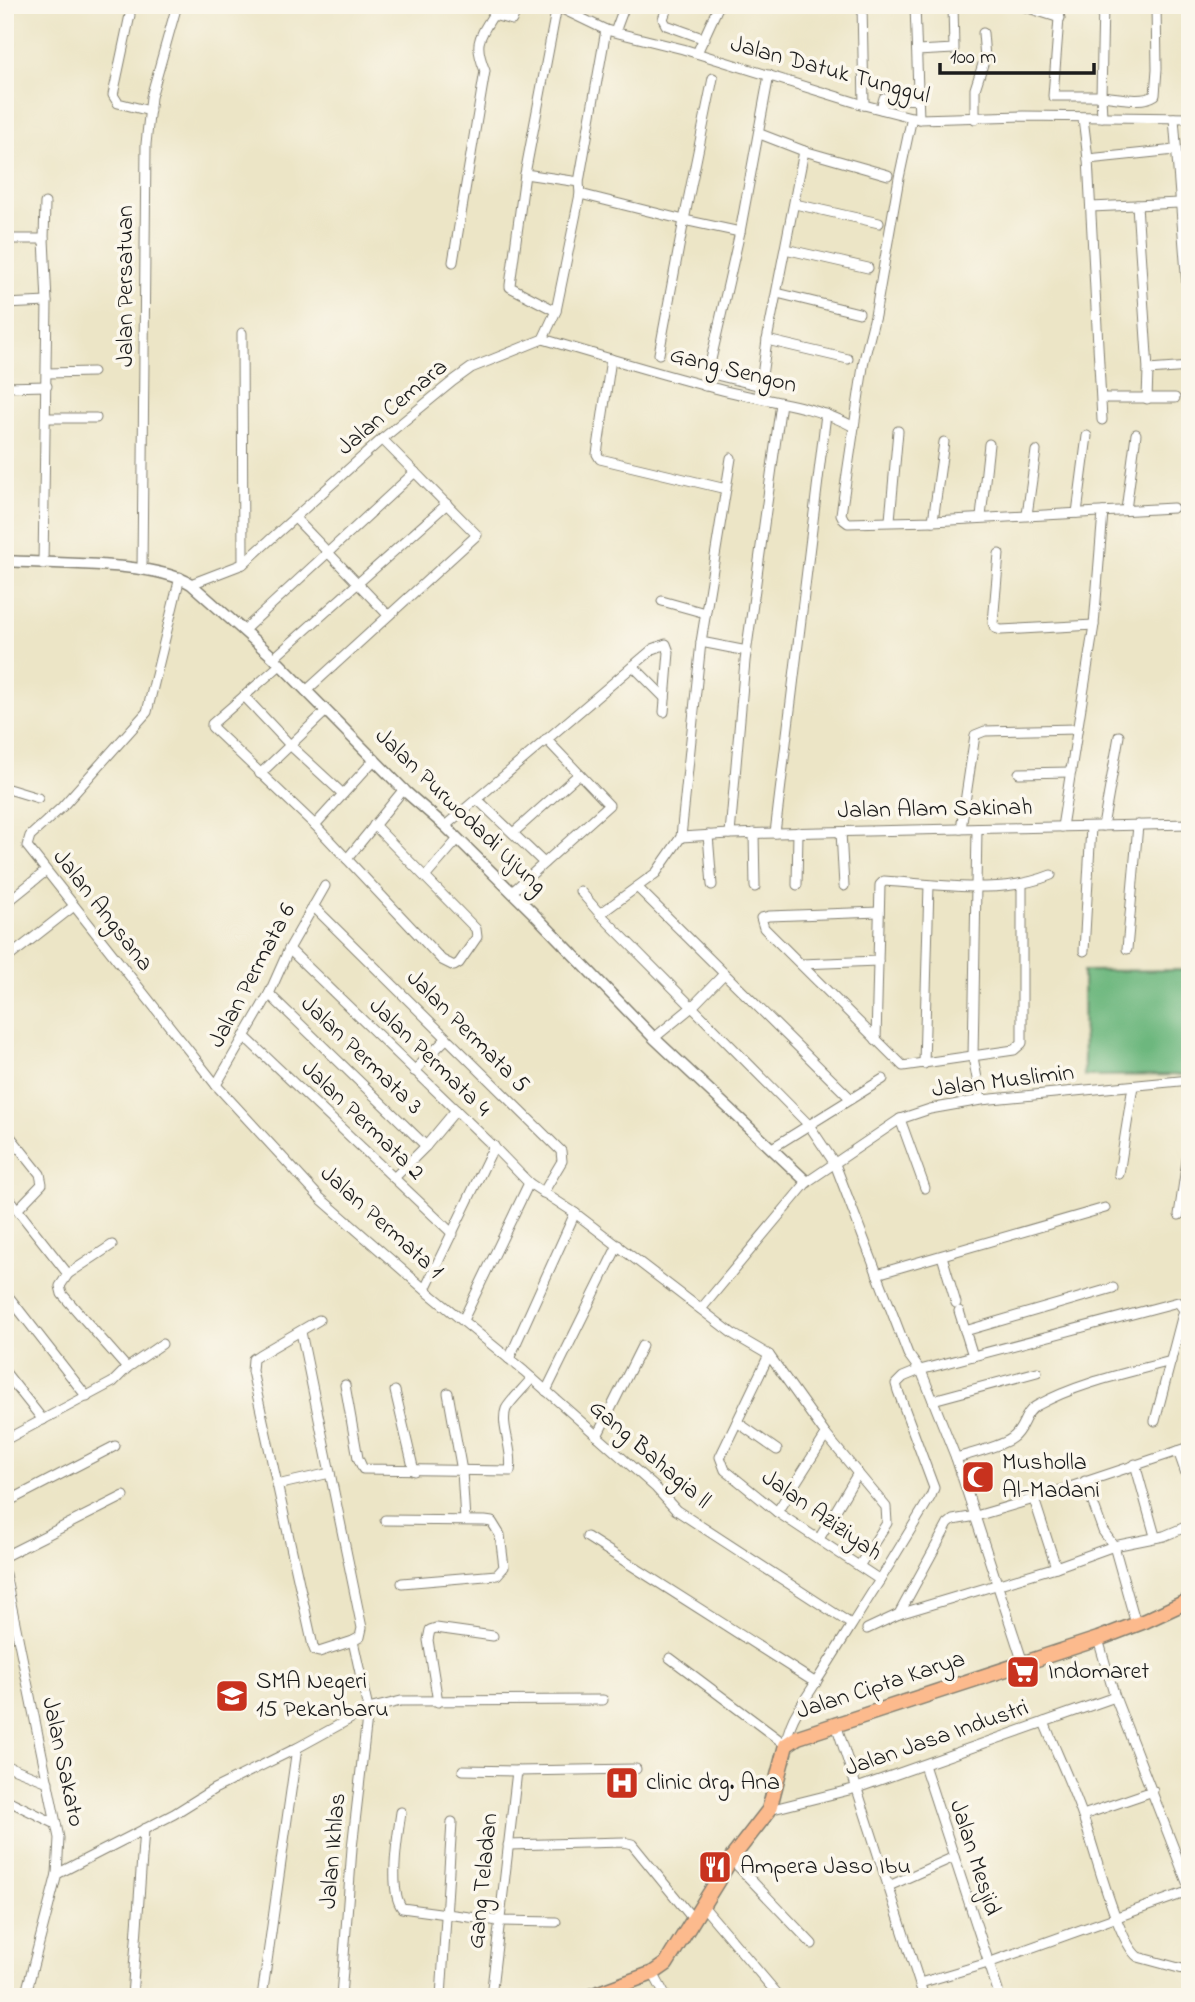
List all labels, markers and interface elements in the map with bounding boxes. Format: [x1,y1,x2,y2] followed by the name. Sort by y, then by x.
[726,28,934,114] street label: Jalan Datuk Tunggul
[940,32,1094,76] scale bar
[950,43,996,73] text: 100 m
[109,205,144,367] street label: Jalan Persatuan
[666,338,800,404] street label: Gang Sengon
[330,351,456,465] street label: Jalan Cemara
[366,720,554,904] street label: Jalan Purwodadi Ujung
[837,791,1033,829] street label: Jalan Alam Sakinah
[43,842,161,980] street label: Jalan Angsana
[200,897,306,1055] street label: Jalan Permata 6
[397,962,537,1102] street label: Jalan Permata 5
[292,988,430,1124] street label: Jalan Permata 3
[360,990,498,1126] street label: Jalan Permata 4
[292,1053,432,1189] street label: Jalan Permata 2
[930,1056,1076,1108] street label: Jalan Muslimin
[311,1158,451,1289] street label: Jalan Permata 1
[580,1392,718,1518] street label: Gang Bahagia ll
[1002,1446,1100,1509] place label: Musholla Al-Madani
[959,1458,997,1496] mosque icon: Musholla Al-Madani
[753,1461,889,1572] street label: Jalan Aziziyah
[792,1642,970,1731] street label: Jalan Cipta Karya
[1004,1653,1042,1691] supermarket icon: Indomaret
[1048,1655,1149,1690] place label: Indomaret
[256,1665,389,1728] place label: SMA Negeri 15 Pekanbaru
[213,1677,251,1715] school or university icon: SMA Negeri 15 Pekanbaru
[841,1691,1033,1787] street label: Jalan Jasa Industri
[31,1694,93,1830] street label: Jalan Sakato
[603,1764,641,1802] hospital icon: clinic drg. Ana
[646,1766,780,1801] place label: clinic drg. Ana
[311,1792,357,1910] street label: Jalan Ikhlas
[939,1796,1009,1921] street label: Jalan Mesjid
[459,1811,509,1951] street label: Gang Teladan
[696,1848,734,1886] restaurant icon: Ampera Jaso Ibu
[740,1850,911,1885] place label: Ampera Jaso Ibu

